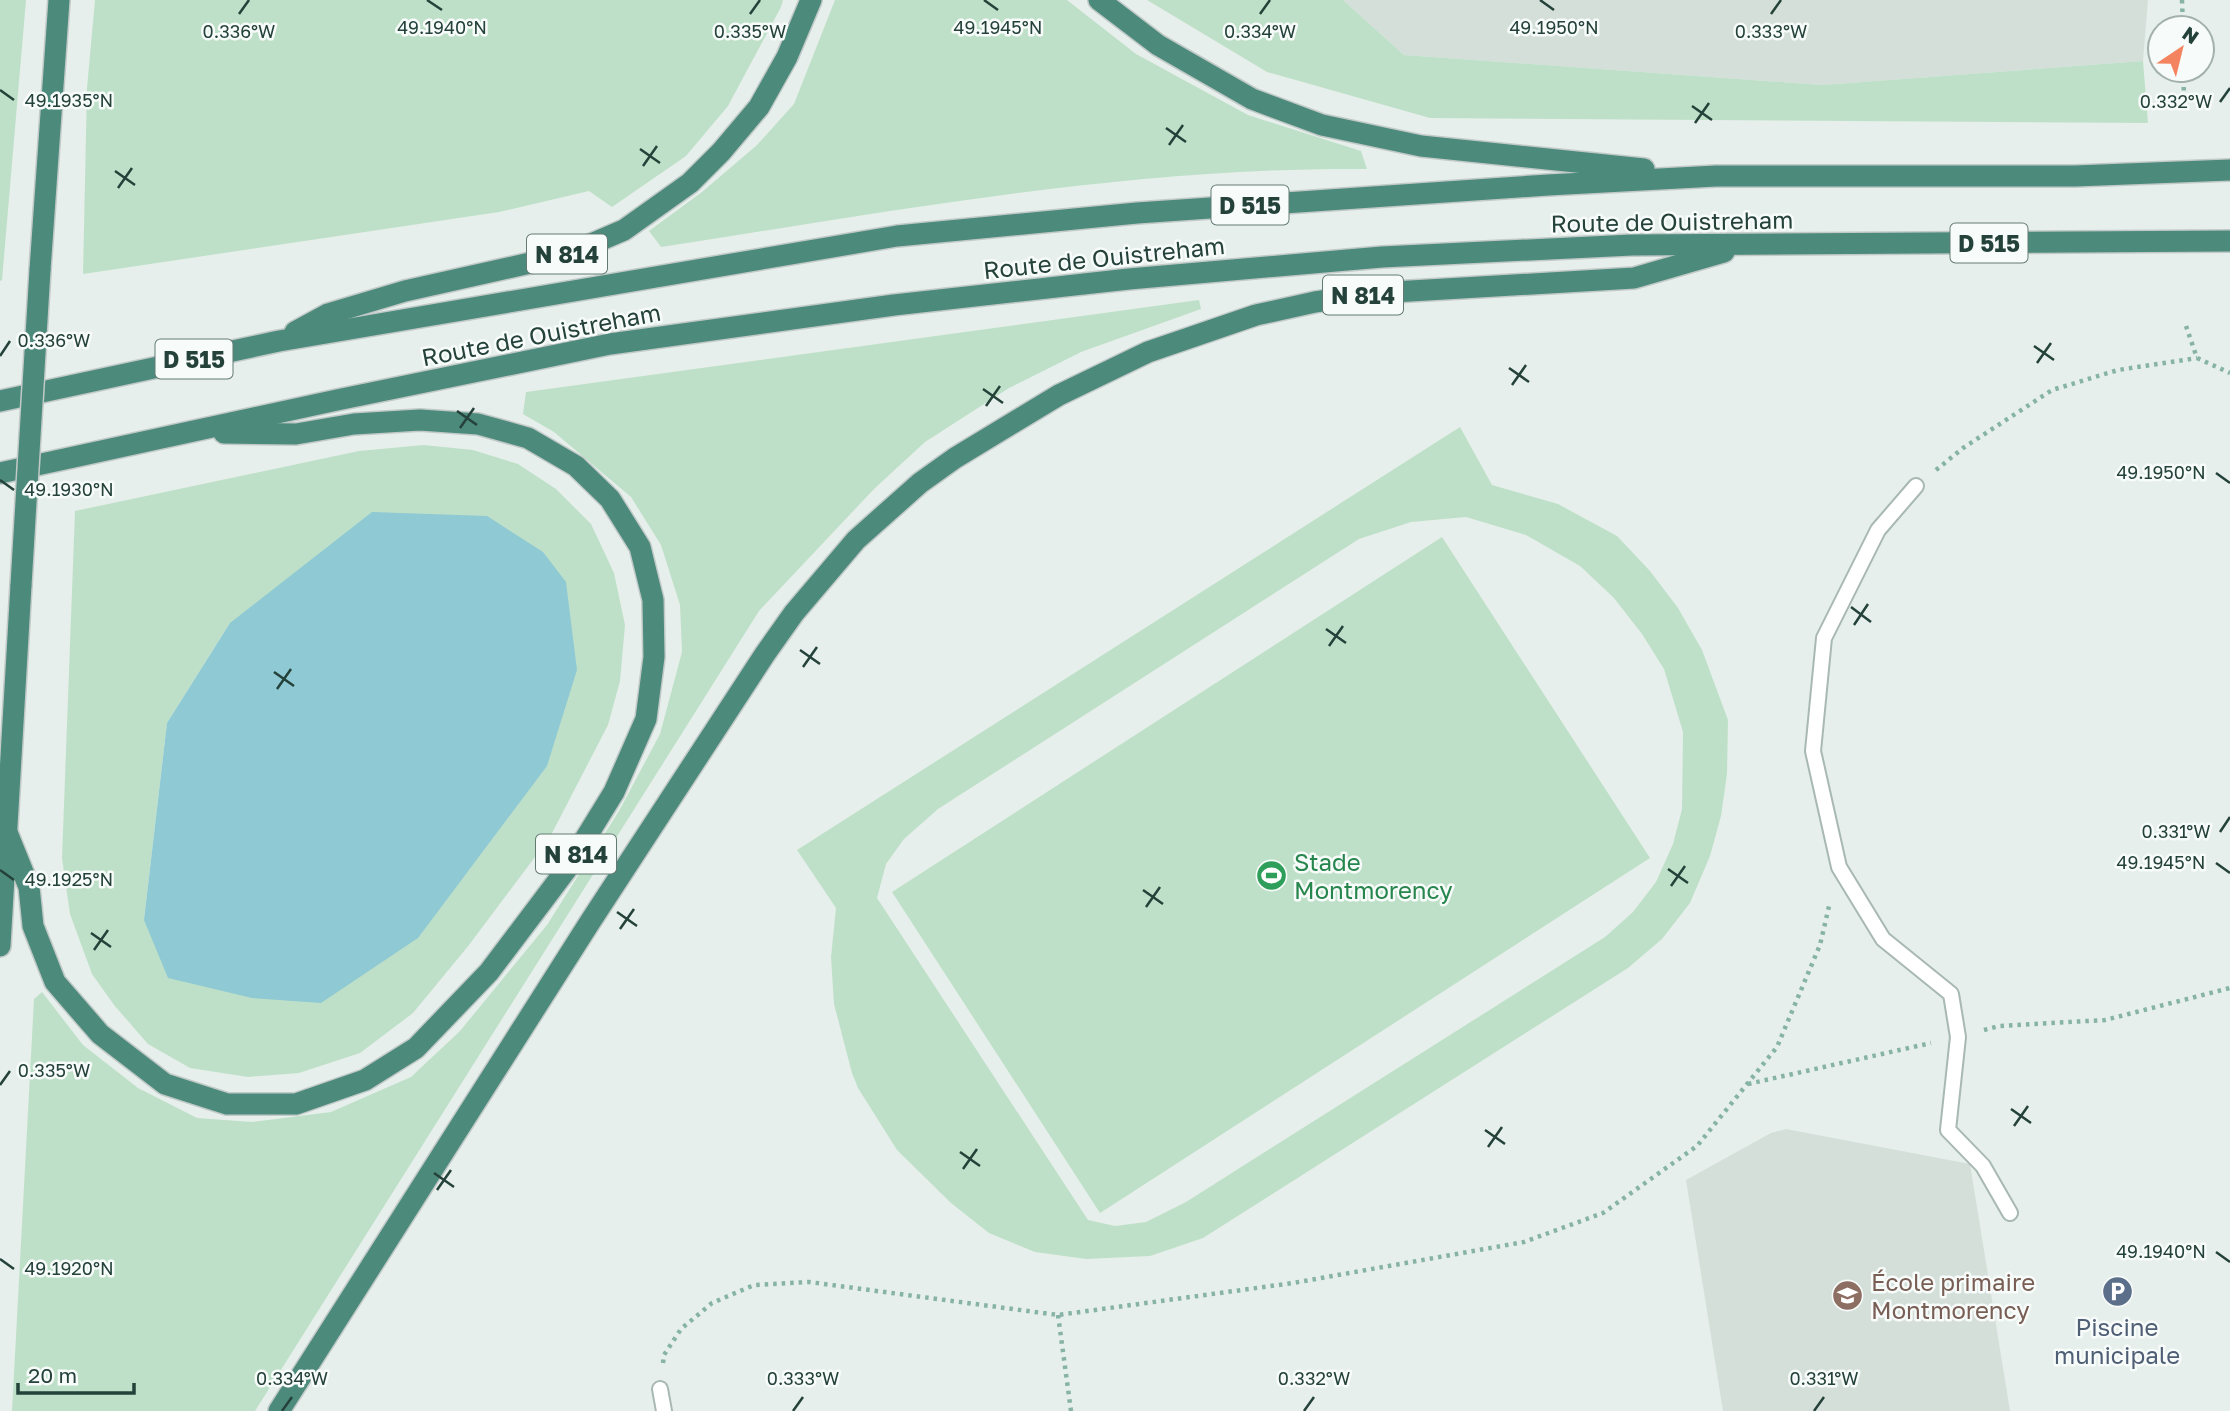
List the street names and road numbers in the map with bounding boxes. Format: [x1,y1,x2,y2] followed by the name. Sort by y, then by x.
[1212,186,1288,224] road number: D 515
[1550,204,1794,238] street label: Route de Ouistreham
[1951,224,2028,262] road number: D 515
[982,230,1226,284] street label: Route de Ouistreham
[527,234,607,274] road number: N 814
[1323,276,1403,314] road number: N 814
[419,297,663,371] street label: Route de Ouistreham
[156,340,232,378] road number: D 515
[536,834,616,874] road number: N 814

